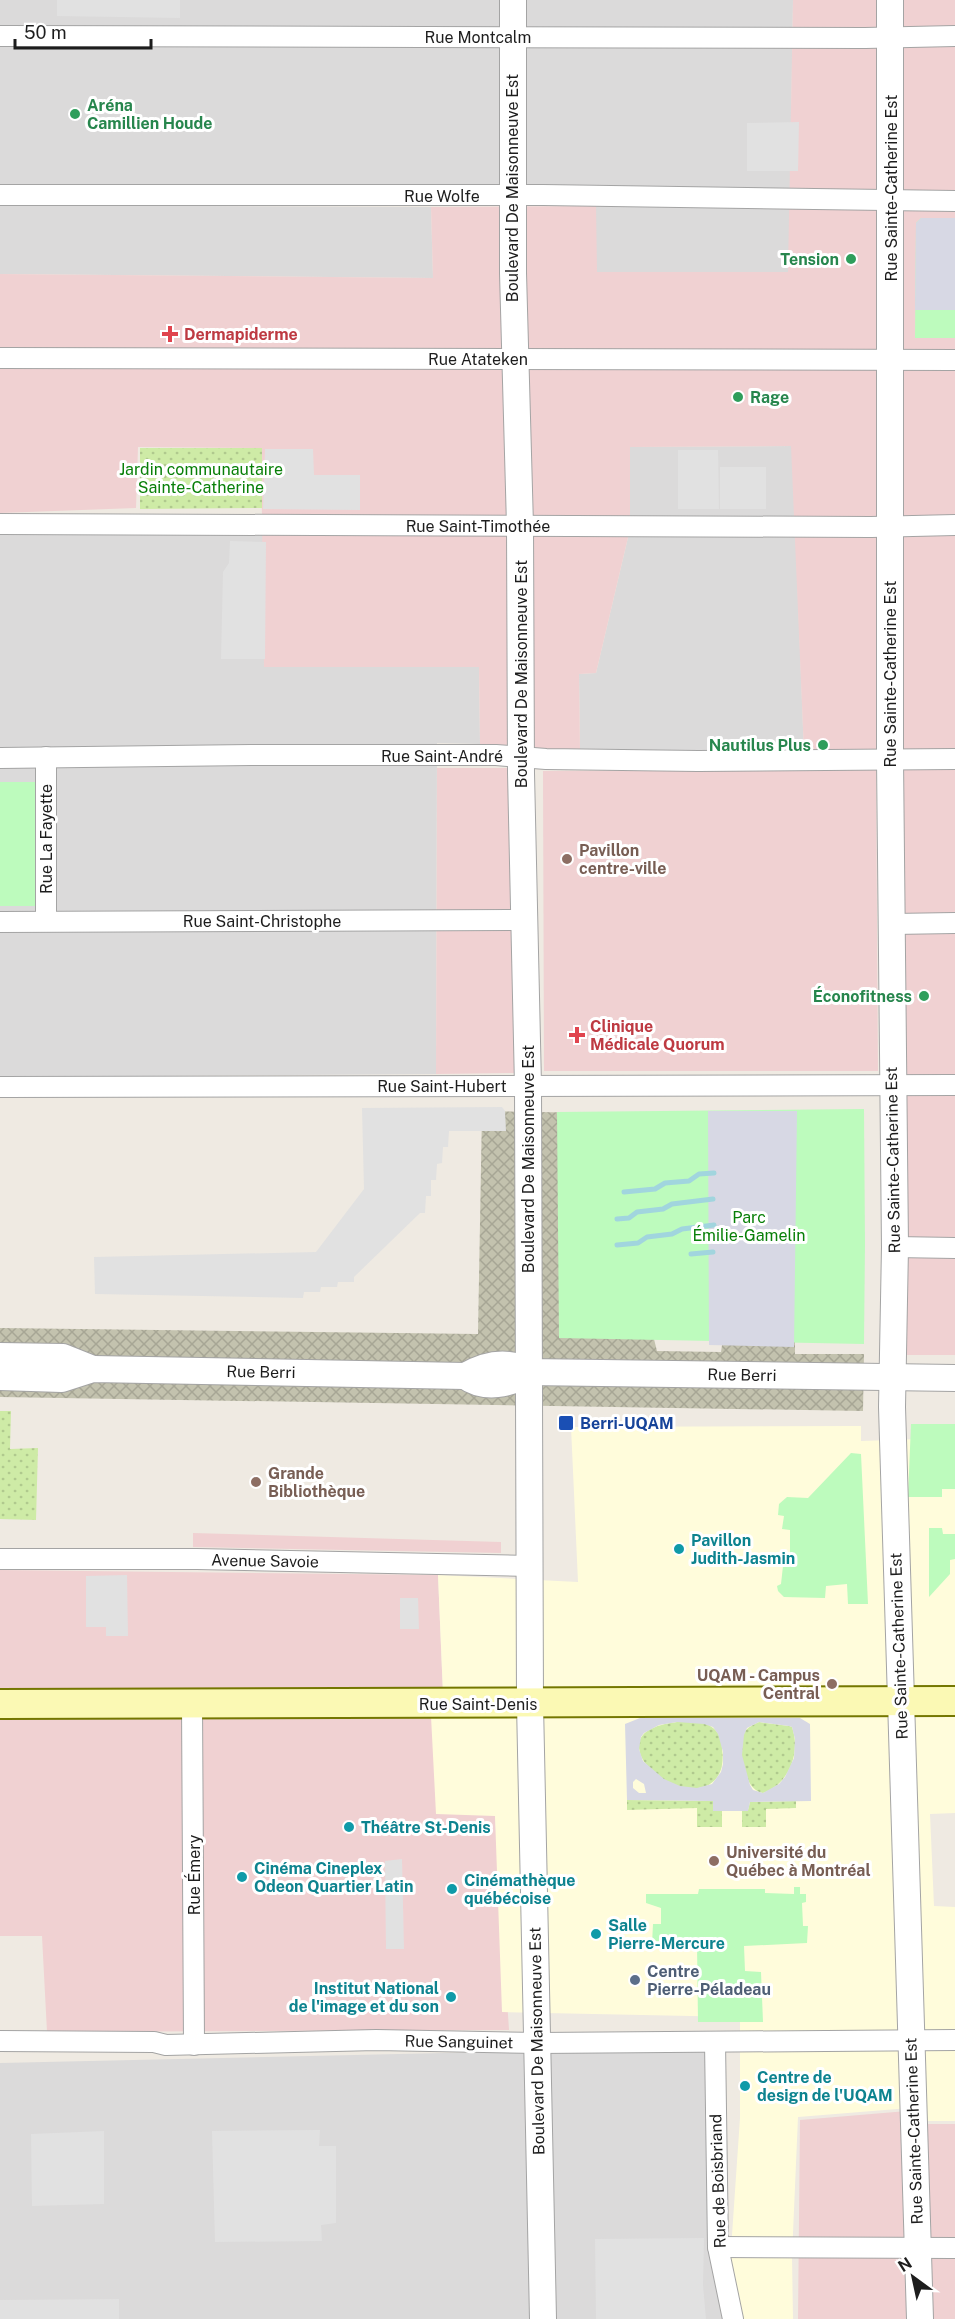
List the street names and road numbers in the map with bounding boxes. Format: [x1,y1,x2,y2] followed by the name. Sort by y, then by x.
[425,28,531,47] street label: Rue Montcalm
[503,74,522,302] street label: Boulevard De Maisonneuve Est
[882,95,901,281] street label: Rue Sainte-Catherine Est
[404,187,480,206] street label: Rue Wolfe
[428,350,528,369] street label: Rue Atateken
[406,517,550,536] street label: Rue Saint-Timothée
[512,560,531,788] street label: Boulevard De Maisonneuve Est
[881,581,900,767] street label: Rue Sainte-Catherine Est
[381,747,503,766] street label: Rue Saint-André
[37,784,56,894] street label: Rue La Fayette
[183,912,341,931] street label: Rue Saint-Christophe
[519,1045,538,1273] street label: Boulevard De Maisonneuve Est
[882,1066,904,1254] street label: Rue Sainte-Catherine Est
[377,1077,507,1096] street label: Rue Saint-Hubert
[226,1362,296,1382] street label: Rue Berri
[707,1365,777,1385] street label: Rue Berri
[211,1551,319,1571] street label: Avenue Savoie
[886,1552,912,1740] street label: Rue Sainte-Catherine Est
[419,1695,537,1714] street label: Rue Saint-Denis
[184,1834,204,1915] street label: Rue Émery
[526,1927,548,2155] street label: Boulevard De Maisonneuve Est
[404,2032,514,2052] street label: Rue Sanguinet
[901,2037,927,2225] street label: Rue Sainte-Catherine Est
[706,2114,730,2248] street label: Rue de Boisbriand

